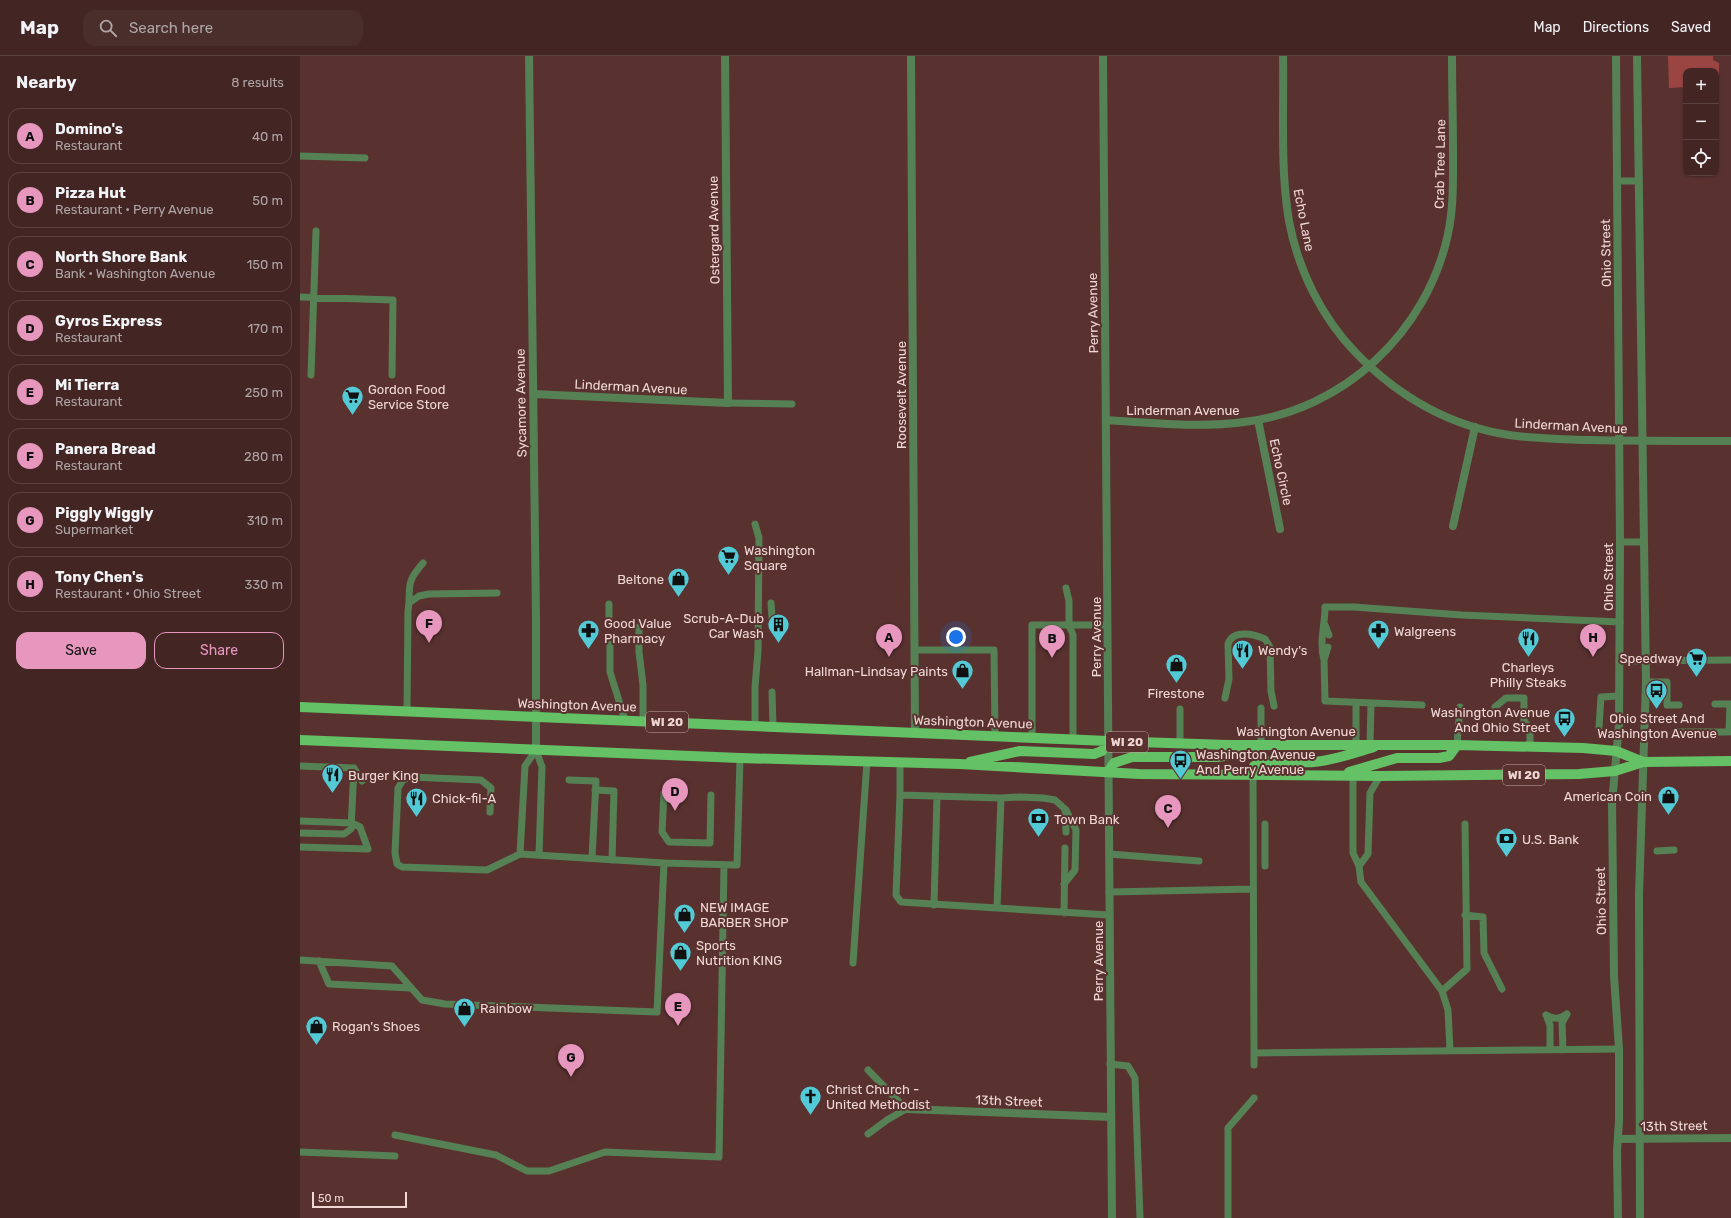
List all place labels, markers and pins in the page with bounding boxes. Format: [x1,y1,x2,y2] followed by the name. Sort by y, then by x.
[368,382,449,412] place label: Gordon Food Service Store
[339,383,365,416] supermarket icon: Gordon Food Service Store
[744,543,815,573] place label: Washington Square
[716,544,742,577] supermarket icon: Washington Square
[666,566,692,599] shop icon: Beltone
[617,572,664,587] place label: Beltone
[416,610,442,643] pin: F
[683,611,764,641] place label: Scrub-A-Dub Car Wash
[766,612,792,645] building icon: Scrub-A-Dub Car Wash
[604,616,672,646] place label: Good Value Pharmacy
[576,617,602,650] pharmacy icon: Good Value Pharmacy
[1365,618,1391,651] pharmacy icon: Walgreens
[876,624,902,657] pin: A
[1394,624,1456,640] place label: Walgreens
[1580,624,1606,657] pin: H
[1039,625,1065,658] pin: B
[1515,626,1541,659] restaurant icon: Charleys Philly Steaks
[1230,637,1256,670] restaurant icon: Wendy's
[1258,643,1308,658] place label: Wendy's
[1684,645,1710,678] supermarket icon: Speedway
[1619,651,1682,666] place label: Speedway
[1163,652,1189,685] shop icon: Firestone
[950,658,976,691] shop icon: Hallman-Lindsay Paints
[1490,660,1567,690] place label: Charleys Philly Steaks
[805,664,948,679] place label: Hallman-Lindsay Paints
[1644,677,1670,710] bus stop icon: Ohio Street And Washington Avenue
[1147,686,1205,701] place label: Firestone
[1431,705,1550,735] place label: Washington Avenue And Ohio Street
[1552,706,1578,739] bus stop icon: Washington Avenue And Ohio Street
[1597,711,1717,742] place label: Ohio Street And Washington Avenue
[1196,747,1315,777] place label: Washington Avenue And Perry Avenue
[1168,748,1194,781] bus stop icon: Washington Avenue And Perry Avenue
[319,762,345,795] restaurant icon: Burger King
[348,768,419,784] place label: Burger King
[662,778,688,811] pin: D
[1655,783,1681,816] shop icon: American Coin
[403,785,429,818] restaurant icon: Chick-fil-A
[1564,789,1652,804] place label: American Coin
[432,791,496,806] place label: Chick-fil-A
[1155,795,1181,828] pin: C
[1026,806,1052,839] bank icon: Town Bank
[1054,812,1120,827] place label: Town Bank
[1494,826,1520,859] bank icon: U.S. Bank
[1522,832,1579,847] place label: U.S. Bank
[700,900,789,930] place label: NEW IMAGE BARBER SHOP
[672,901,698,934] shop icon: NEW IMAGE BARBER SHOP
[696,938,782,968] place label: Sports Nutrition KING
[668,939,694,972] shop icon: Sports Nutrition KING
[665,993,691,1026] pin: E
[451,995,477,1028] shop icon: Rainbow
[480,1001,532,1016] place label: Rainbow
[303,1013,329,1046] shop icon: Rogan's Shoes
[332,1019,420,1035] place label: Rogan's Shoes
[558,1044,584,1077] pin: G
[826,1082,930,1112] place label: Christ Church - United Methodist
[797,1083,823,1116] church icon: Christ Church - United Methodist

